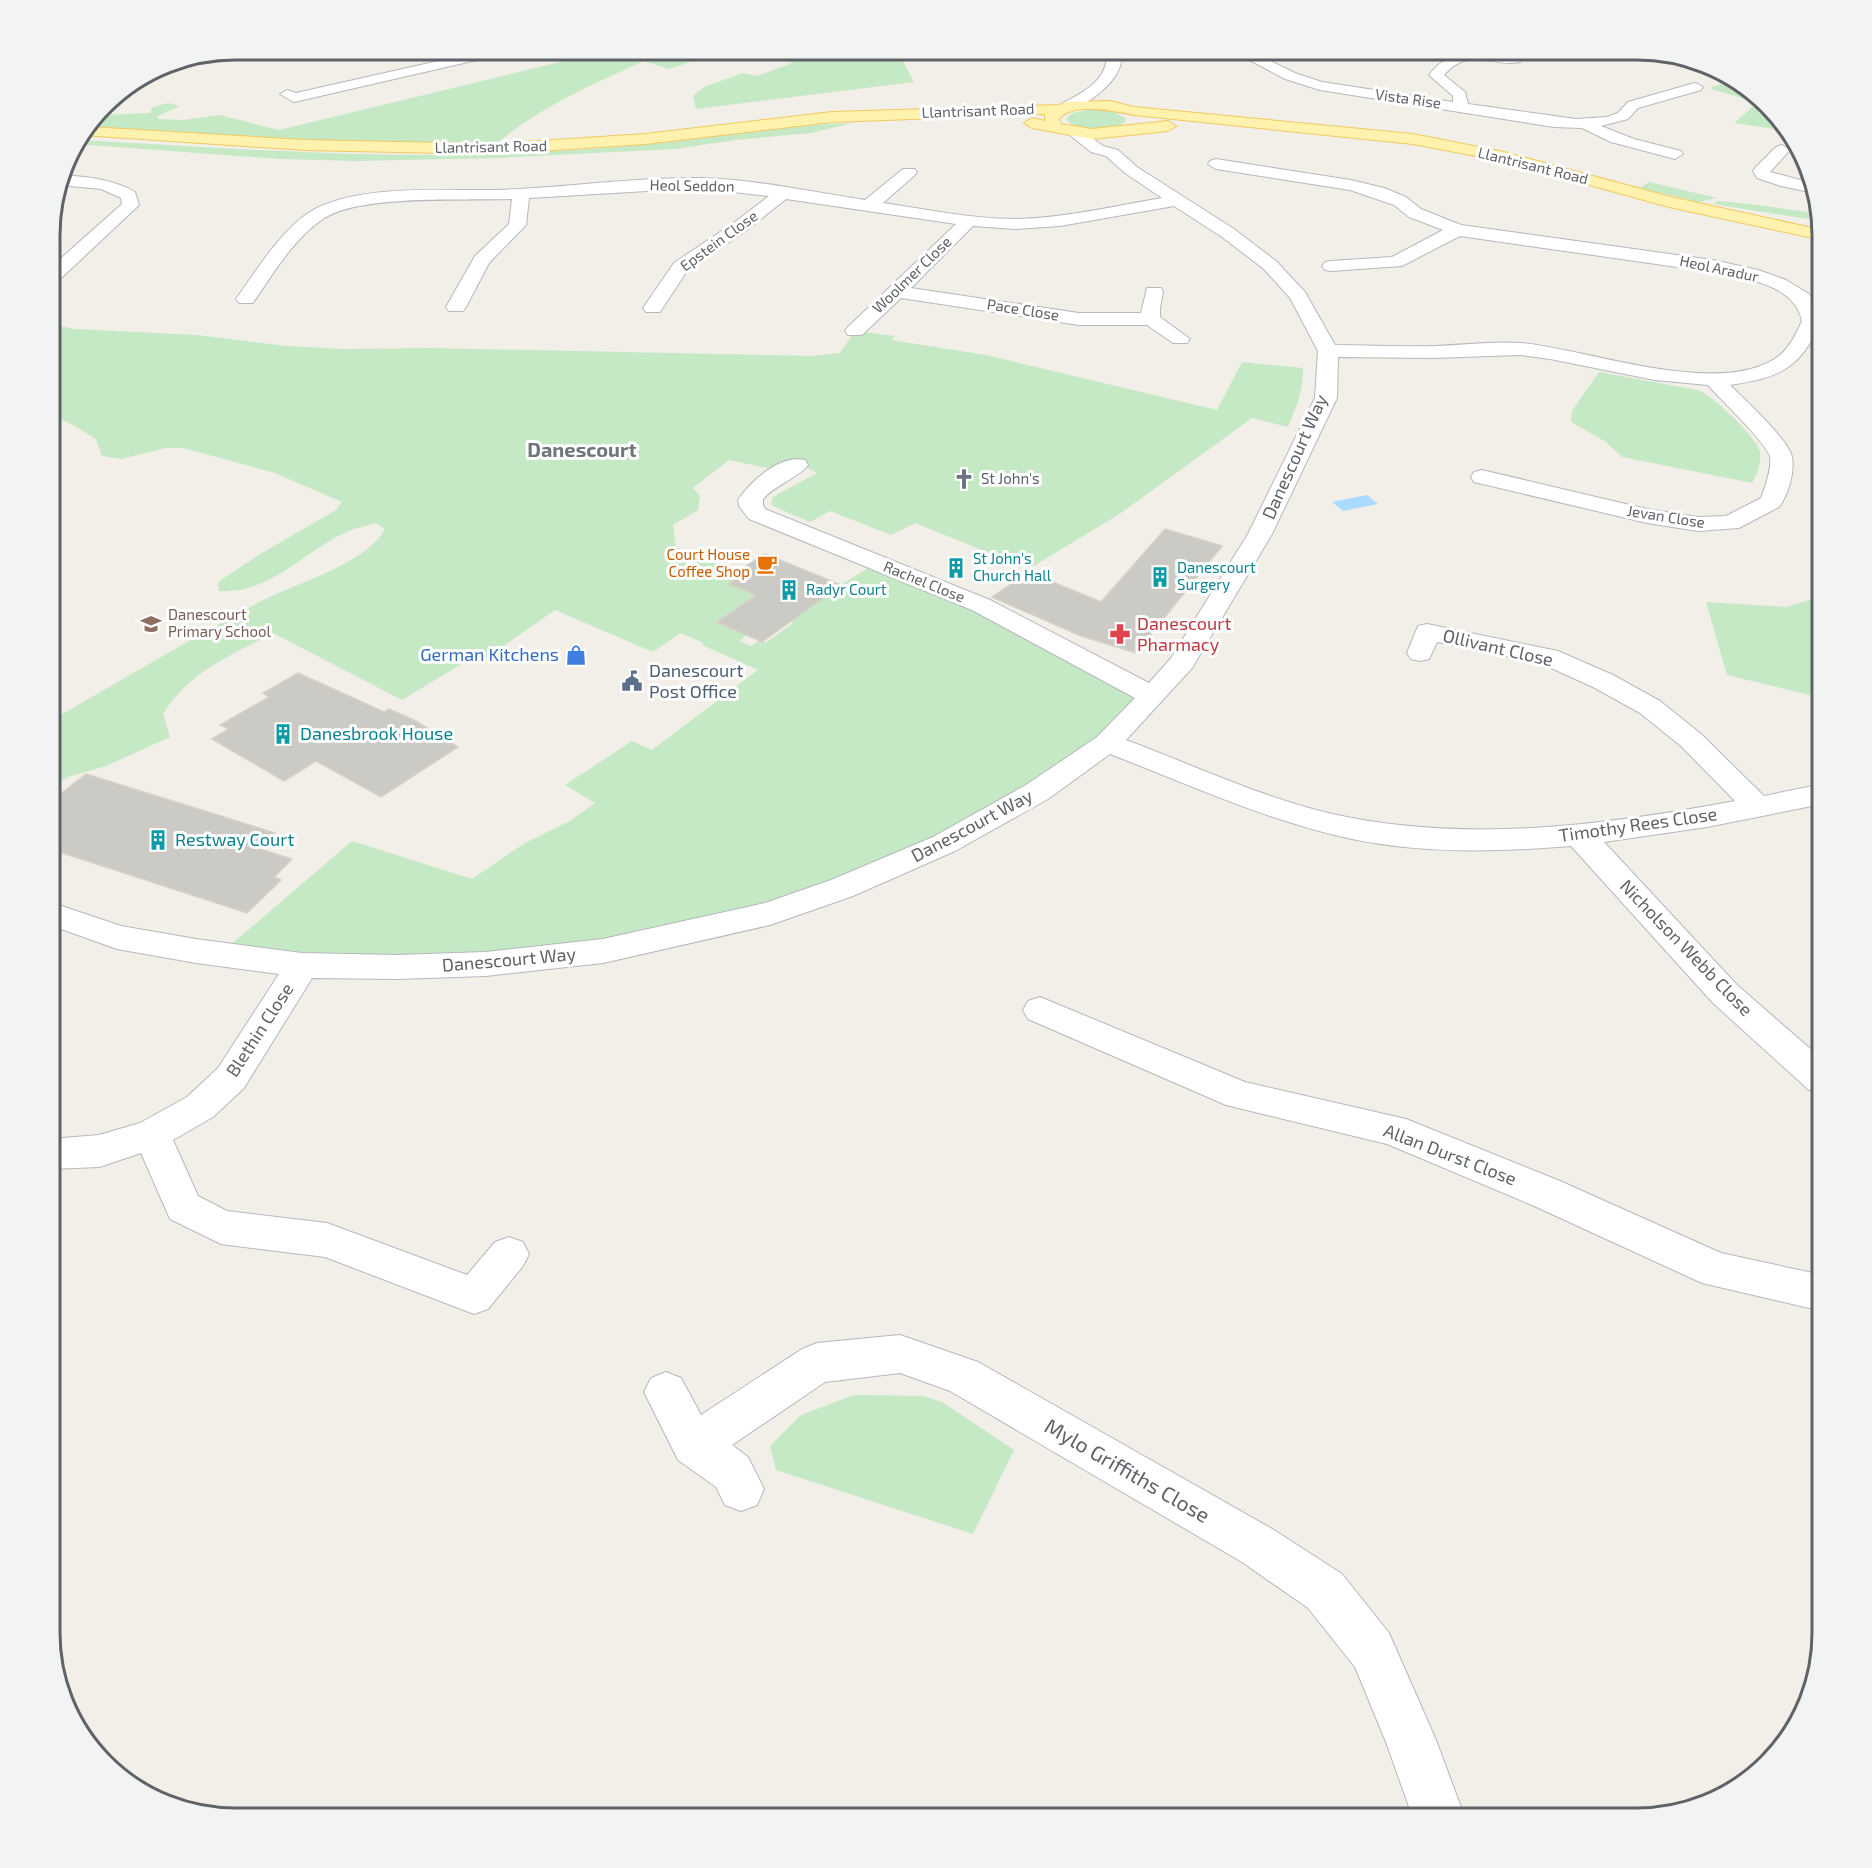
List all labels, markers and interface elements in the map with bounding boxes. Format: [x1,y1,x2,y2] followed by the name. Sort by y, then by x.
[1374,84,1442,112] street label: Vista Rise
[921,99,1035,121] street label: Llantrisant Road
[434,136,548,156] street label: Llantrisant Road
[1476,143,1590,187] street label: Llantrisant Road
[649,175,735,195] street label: Heol Seddon
[676,206,761,274] street label: Epstein Close
[868,232,955,316] street label: Woolmer Close
[1678,251,1760,285] street label: Heol Aradur
[986,294,1061,324] street label: Pace Close
[1257,390,1332,522] street label: Danescourt Way
[527,437,637,461] district label: Danescourt
[952,467,976,491] church icon: St John's
[981,469,1040,487] place label: St John's
[1626,501,1706,531] street label: Jevan Close
[667,545,750,580] place label: Court House Coffee Shop
[973,549,1052,584] place label: St John's Church Hall
[755,552,779,576] cafe icon: Court House Coffee Shop
[944,556,968,580] building icon: St John's Church Hall
[881,557,968,606] street label: Rachel Close
[1177,558,1256,593] place label: Danescourt Surgery
[1148,565,1172,589] building icon: Danescourt Surgery
[777,578,801,602] building icon: Radyr Court
[806,580,887,598] place label: Radyr Court
[168,605,271,640] place label: Danescourt Primary School
[139,612,163,636] school or university icon: Danescourt Primary School
[1137,612,1231,655] place label: Danescourt Pharmacy
[1108,622,1132,646] pharmacy icon: Danescourt Pharmacy
[1441,624,1556,670] street label: Ollivant Close
[420,643,559,665] place label: German Kitchens
[564,643,588,667] shop icon: German Kitchens
[649,659,743,702] place label: Danescourt Post Office
[620,669,644,693] public building icon: Danescourt Post Office
[271,722,295,746] building icon: Danesbrook House
[300,722,453,744] place label: Danesbrook House
[907,784,1036,866] street label: Danescourt Way
[1557,802,1718,846] street label: Timothy Rees Close
[146,828,170,852] building icon: Restway Court
[175,828,294,850] place label: Restway Court
[1616,875,1758,1020] street label: Nicholson Webb Close
[441,942,577,976] street label: Danescourt Way
[221,979,298,1080] street label: Blethin Close
[1381,1119,1520,1189] street label: Allan Durst Close
[1041,1412,1215,1527] street label: Mylo Griffiths Close

